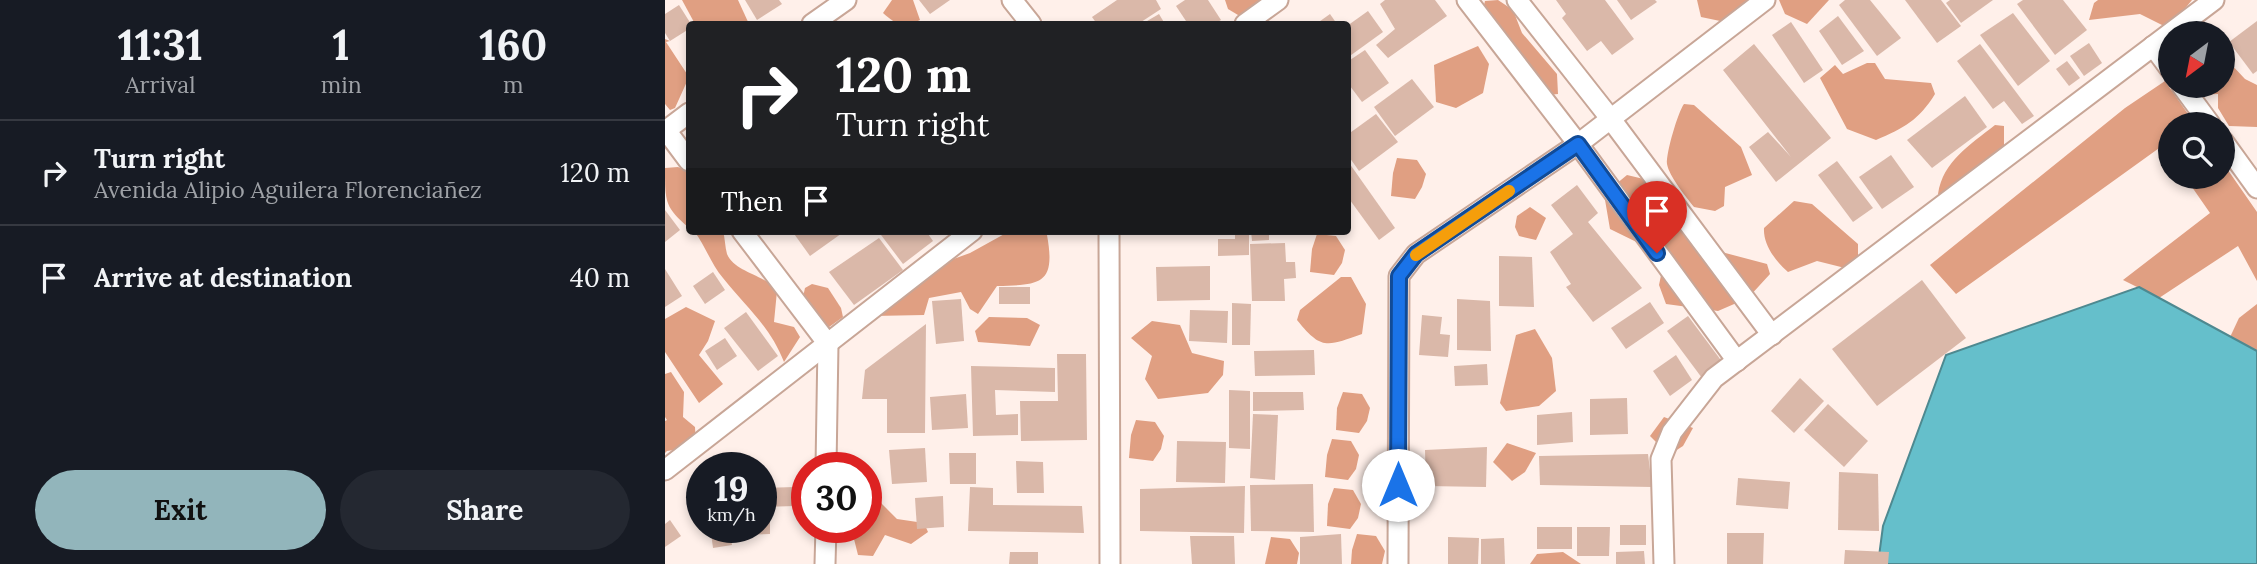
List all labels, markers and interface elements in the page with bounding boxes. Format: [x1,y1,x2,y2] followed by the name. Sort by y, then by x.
[118,18,203,72] text: 11:31
[333,18,350,72] text: 1
[479,18,547,72] text: 160
[2158,21,2235,98] north arrow
[2158,21,2235,189] map controls
[836,43,971,105] text: 120 m
[721,49,812,140] icon: right
[125,70,195,99] text: Arrival
[321,70,362,99] text: min
[503,70,524,99] text: m
[836,104,989,145] text: Turn right
[2158,112,2235,189] button: search
[94,142,225,175] text: Turn right
[35,154,73,192] icon: right
[560,156,630,189] text: 120 m
[94,175,482,204] text: Avenida Alipio Aguilera Florenciañez
[1627,181,1687,253] pin
[797,182,835,220] icon: arrive
[721,185,783,218] text: Then
[1638,192,1676,230] icon: arrive
[35,259,73,297] icon: arrive
[94,261,352,294] text: Arrive at destination
[570,261,630,294] text: 40 m
[1361,448,1435,522] position arrow
[791,452,882,543] speed limit sign: 30
[714,466,749,511] text: 19
[35,470,326,550] button: Exit
[340,470,630,550] button: Share
[707,503,756,526] text: km/h

